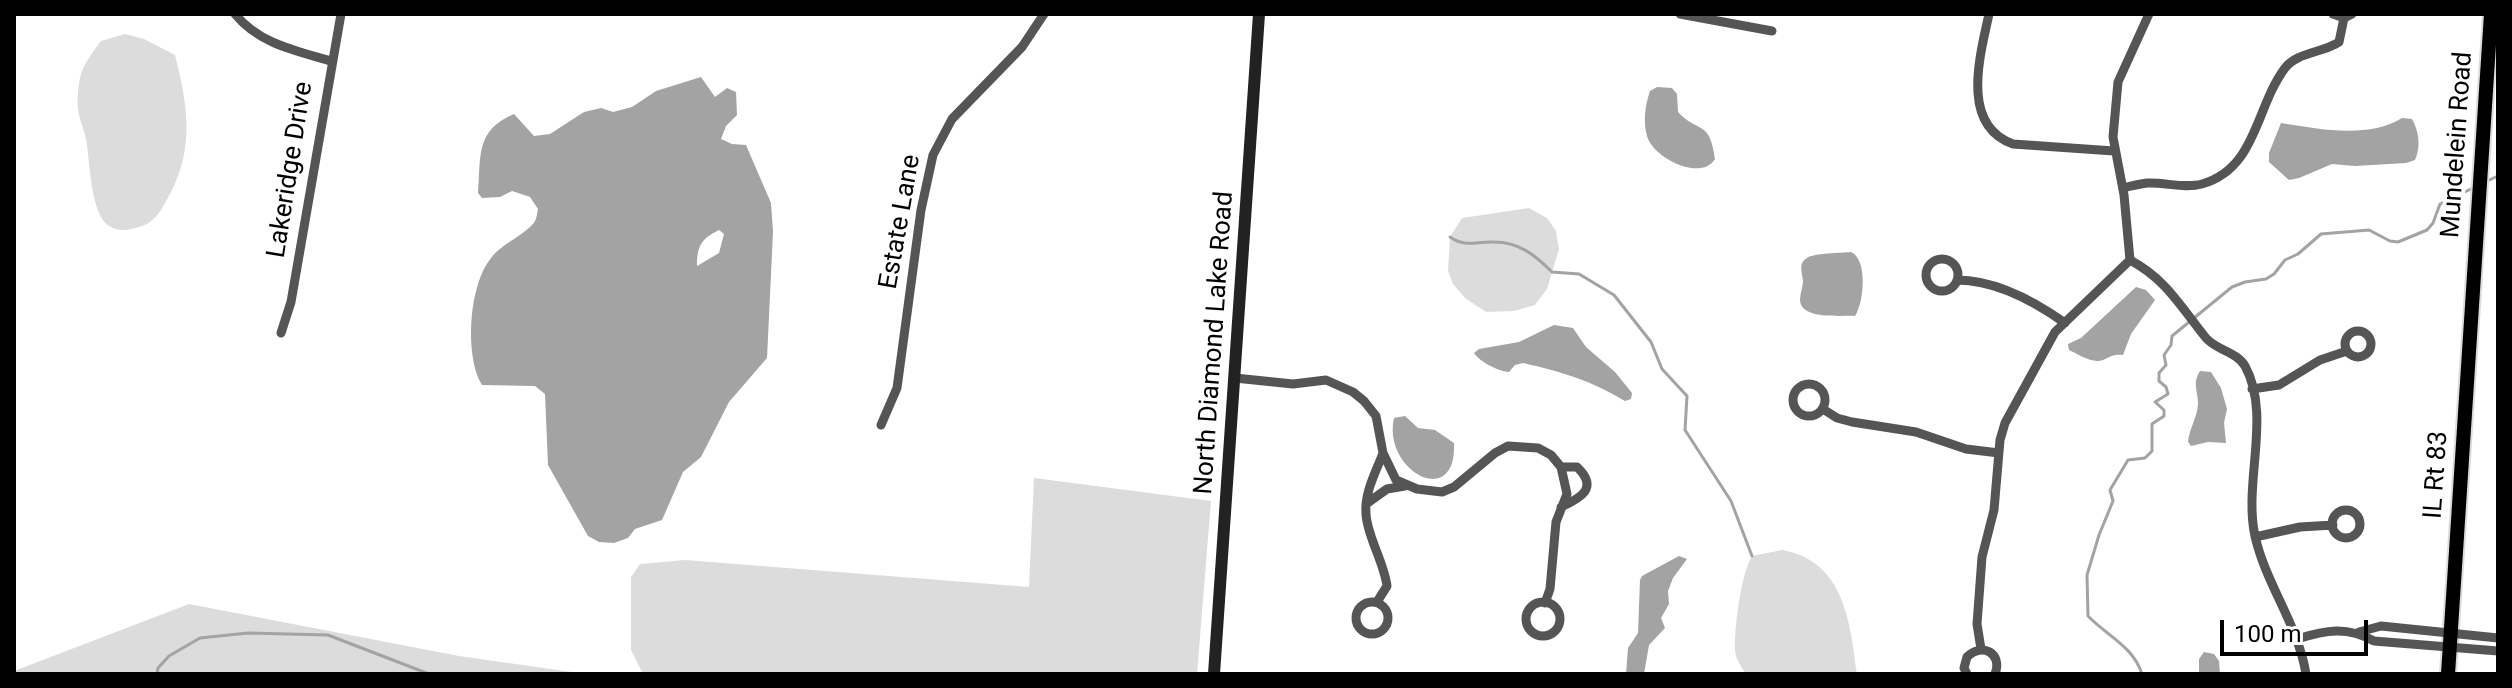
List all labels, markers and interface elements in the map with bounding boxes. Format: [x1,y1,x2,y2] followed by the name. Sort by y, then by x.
[2436,51,2480,239] street label: Mundelein Road
[262,80,320,260] street label: Lakeridge Drive
[874,152,928,292] street label: Estate Lane
[1189,190,1241,496] street label: North Diamond Lake Road
[2418,430,2456,520] street label: IL Rt 83
[2224,604,2372,654] scale bar
[2234,620,2301,648] text: 100 m

